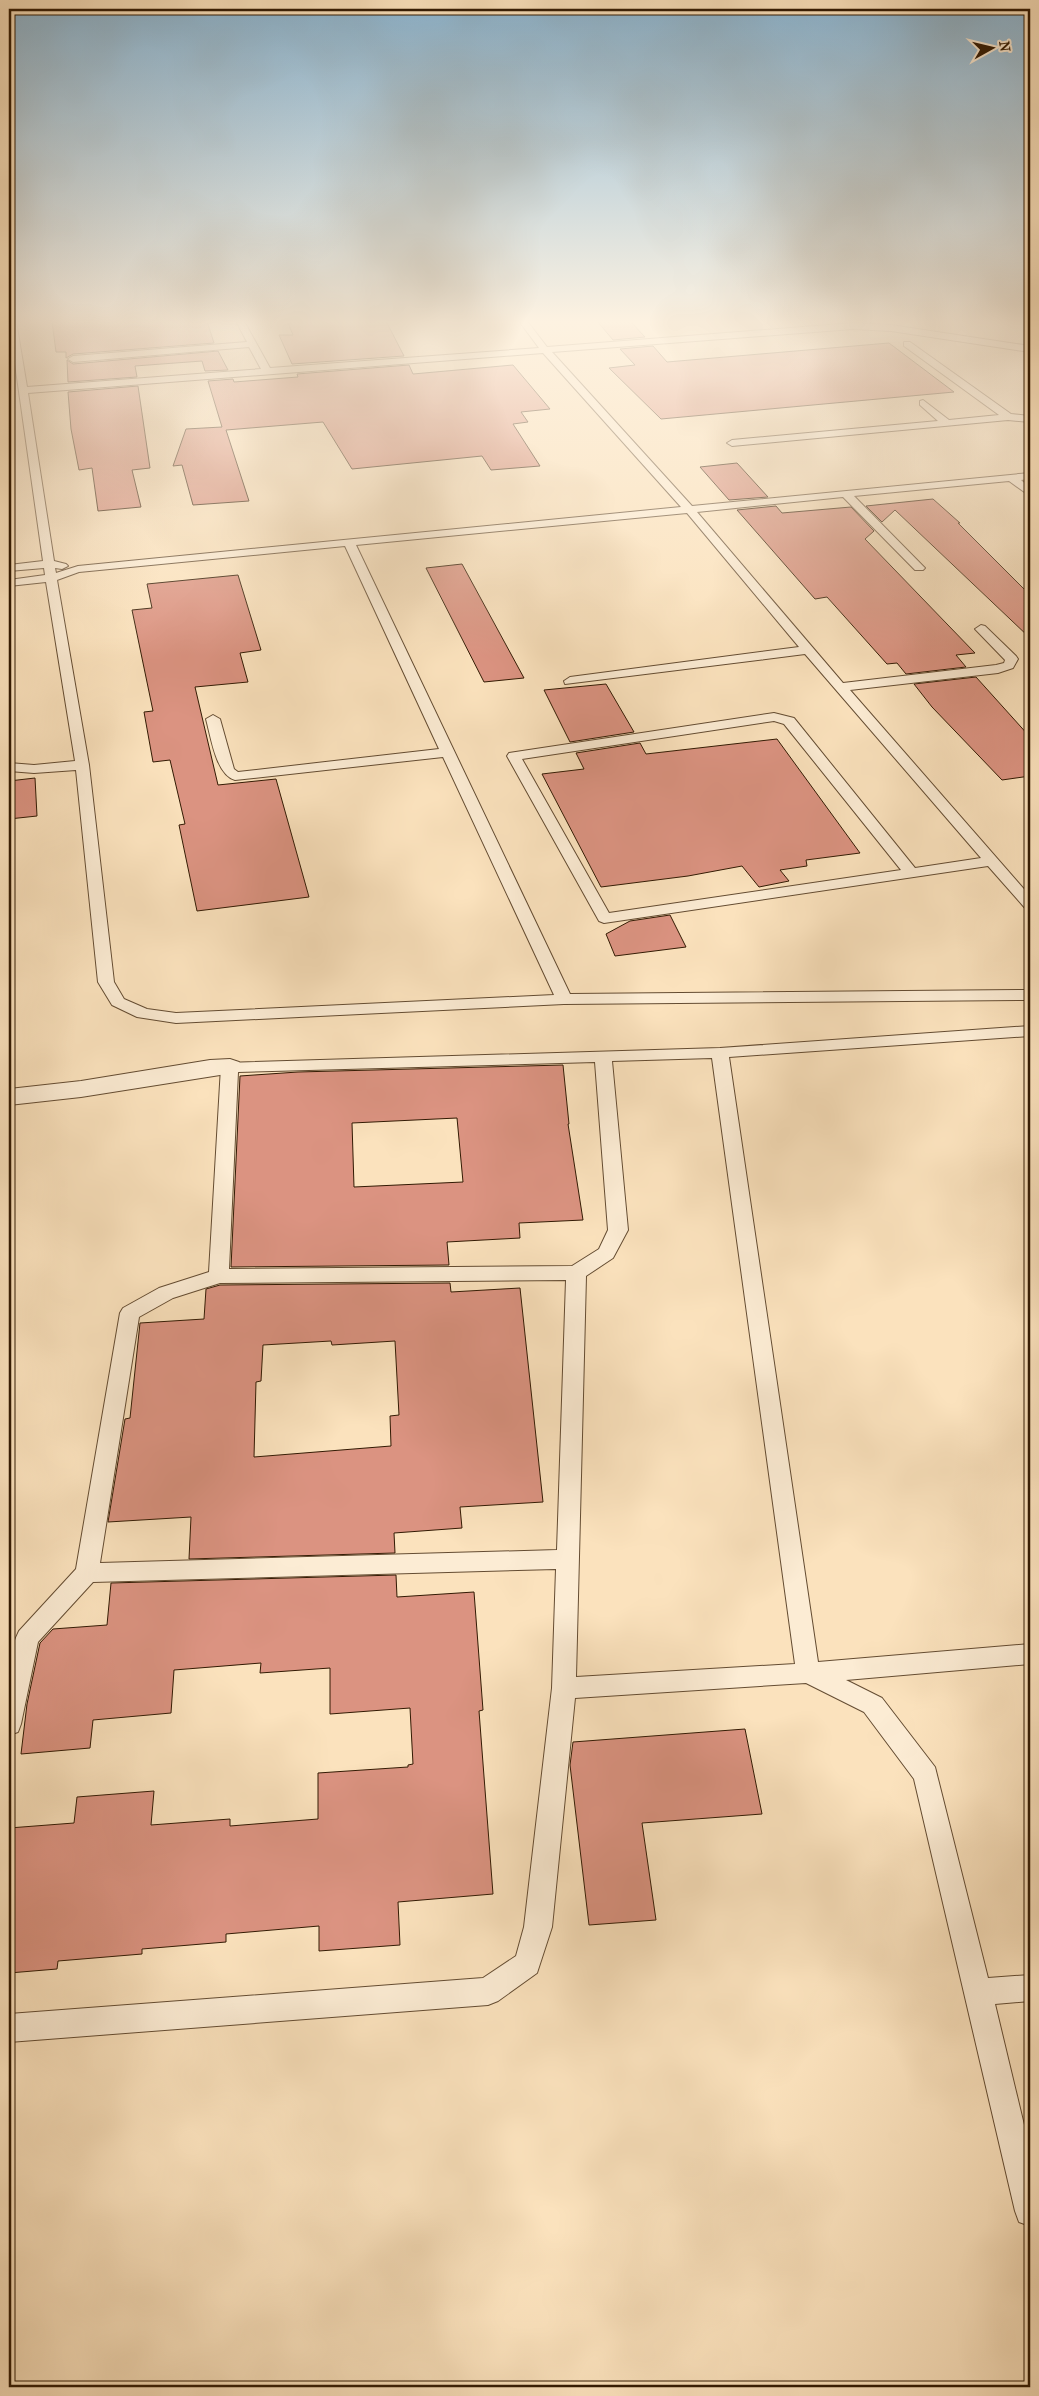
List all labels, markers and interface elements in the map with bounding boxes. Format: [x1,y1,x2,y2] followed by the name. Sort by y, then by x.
[966,22,1016,72] north arrow
[995,40,1014,53] text: N

